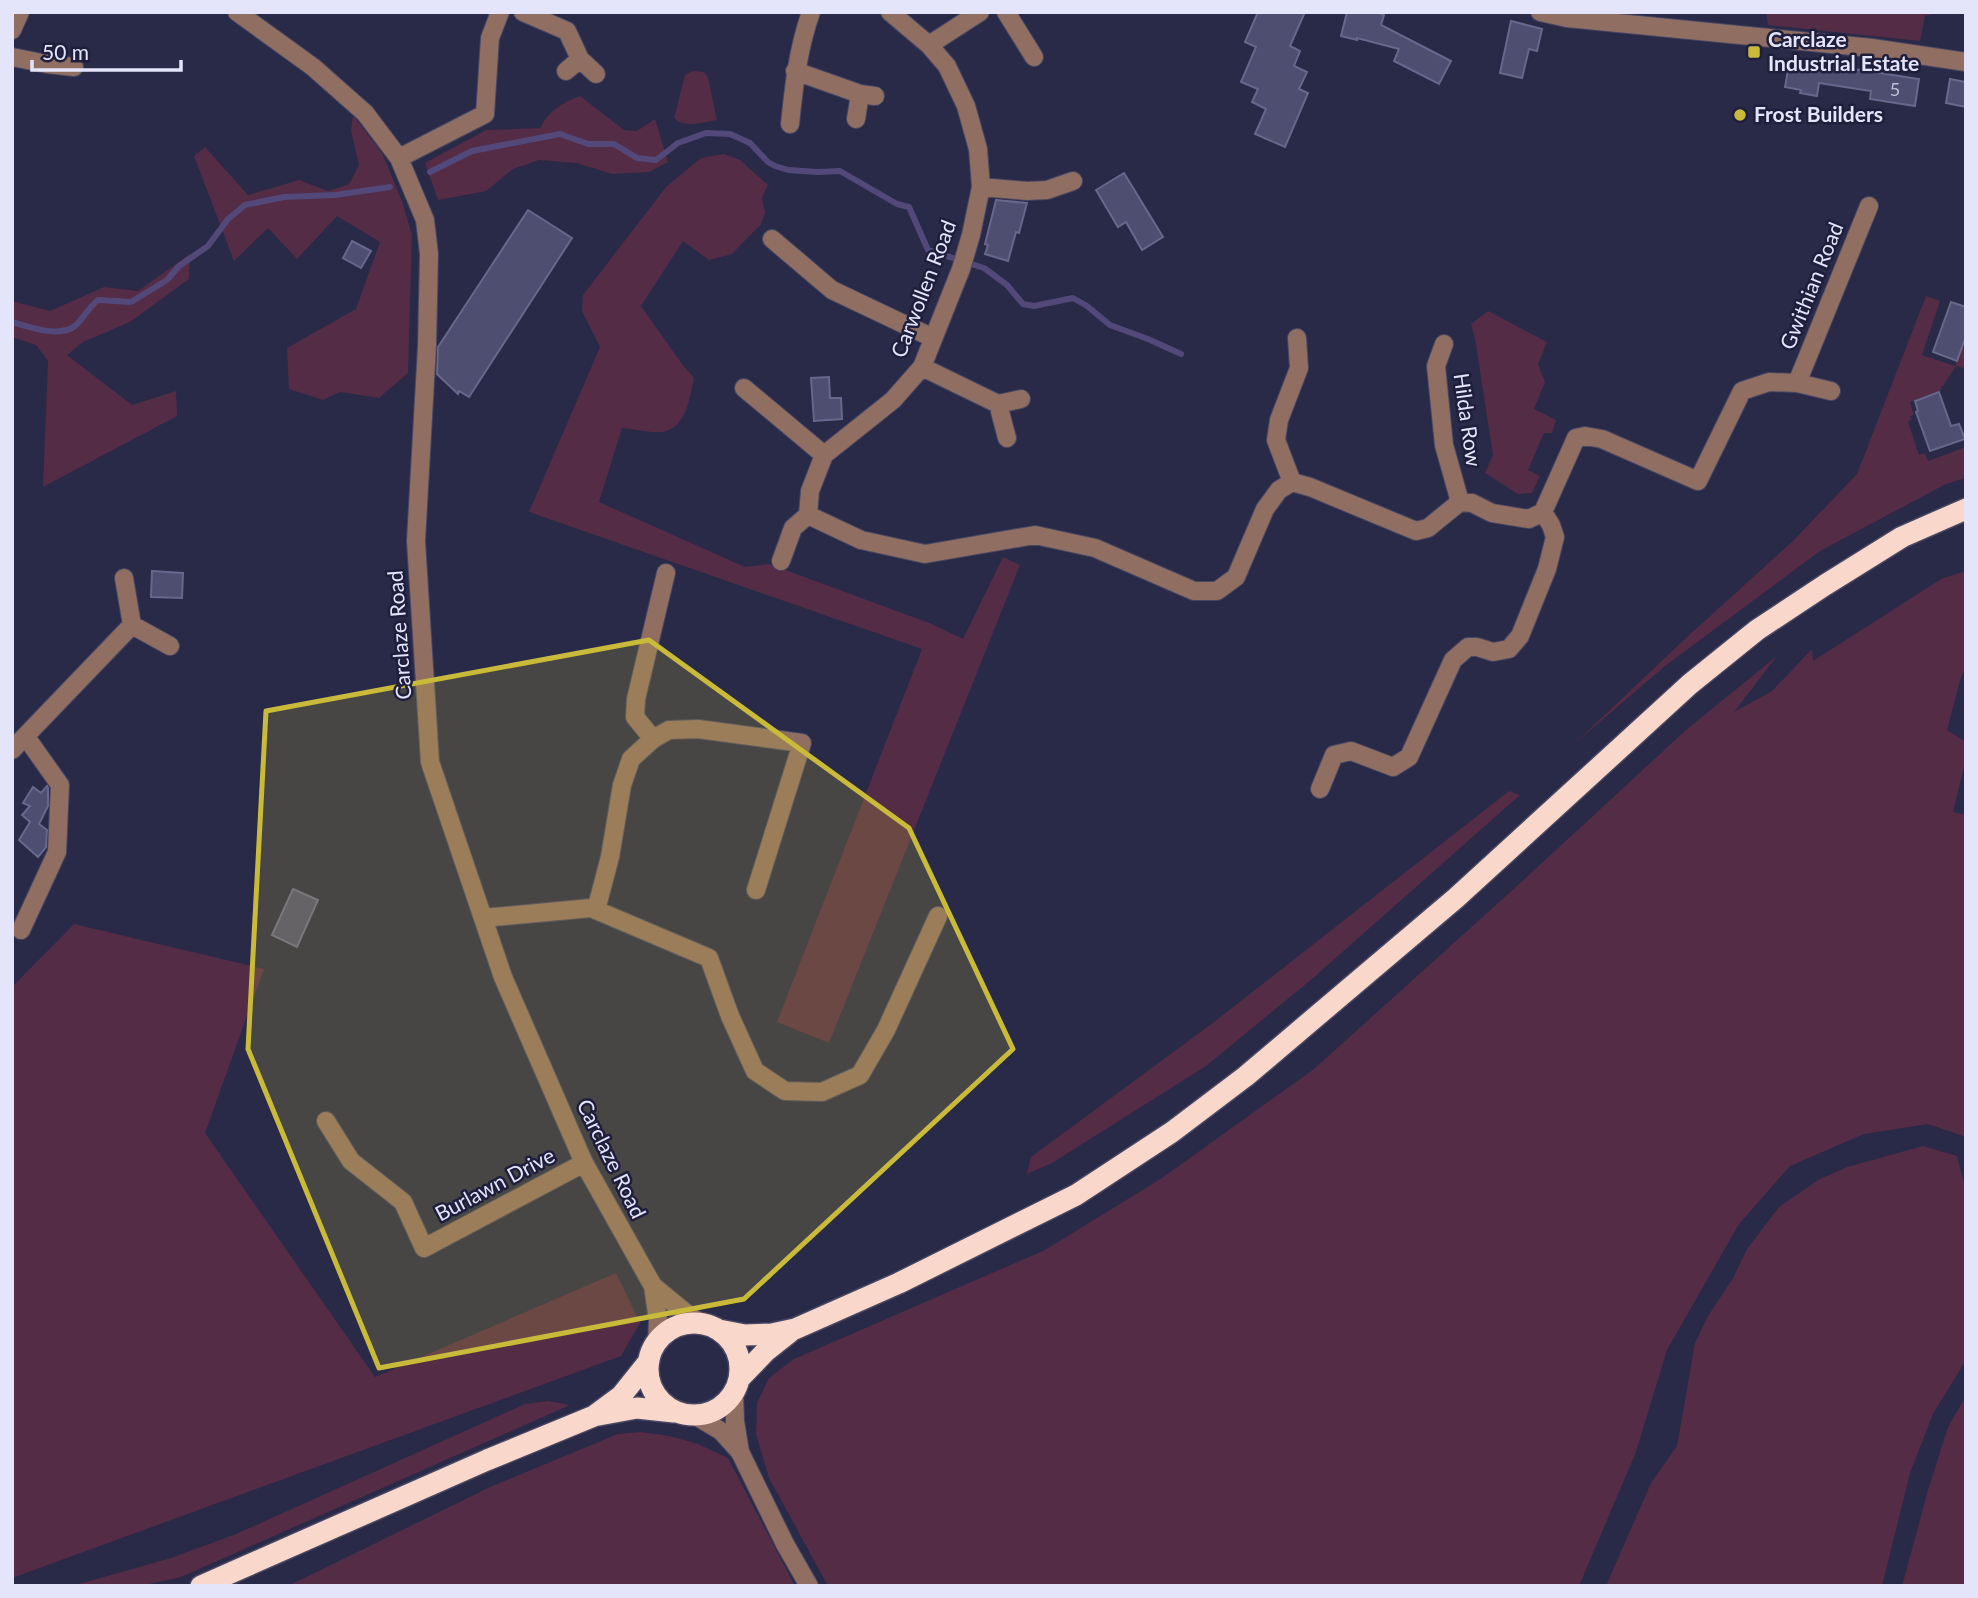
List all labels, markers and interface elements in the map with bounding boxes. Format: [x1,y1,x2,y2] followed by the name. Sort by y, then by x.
[1768,26,1919,75] place label: Carclaze Industrial Estate
[32,28,180,72] scale bar
[42,39,89,64] text: 50 m
[1746,44,1762,60] marker: Carclaze Industrial Estate
[1890,78,1900,100] house number: 5
[1754,101,1883,126] place label: Frost Builders
[1732,107,1748,123] marker: Frost Builders
[885,216,960,361] street label: Carwollen Road
[1774,218,1847,353] street label: Gwithian Road
[1450,371,1487,469] street label: Hilda Row
[382,570,415,701] street label: Carclaze Road
[573,1095,652,1222] street label: Carclaze Road
[430,1142,558,1226] street label: Burlawn Drive

